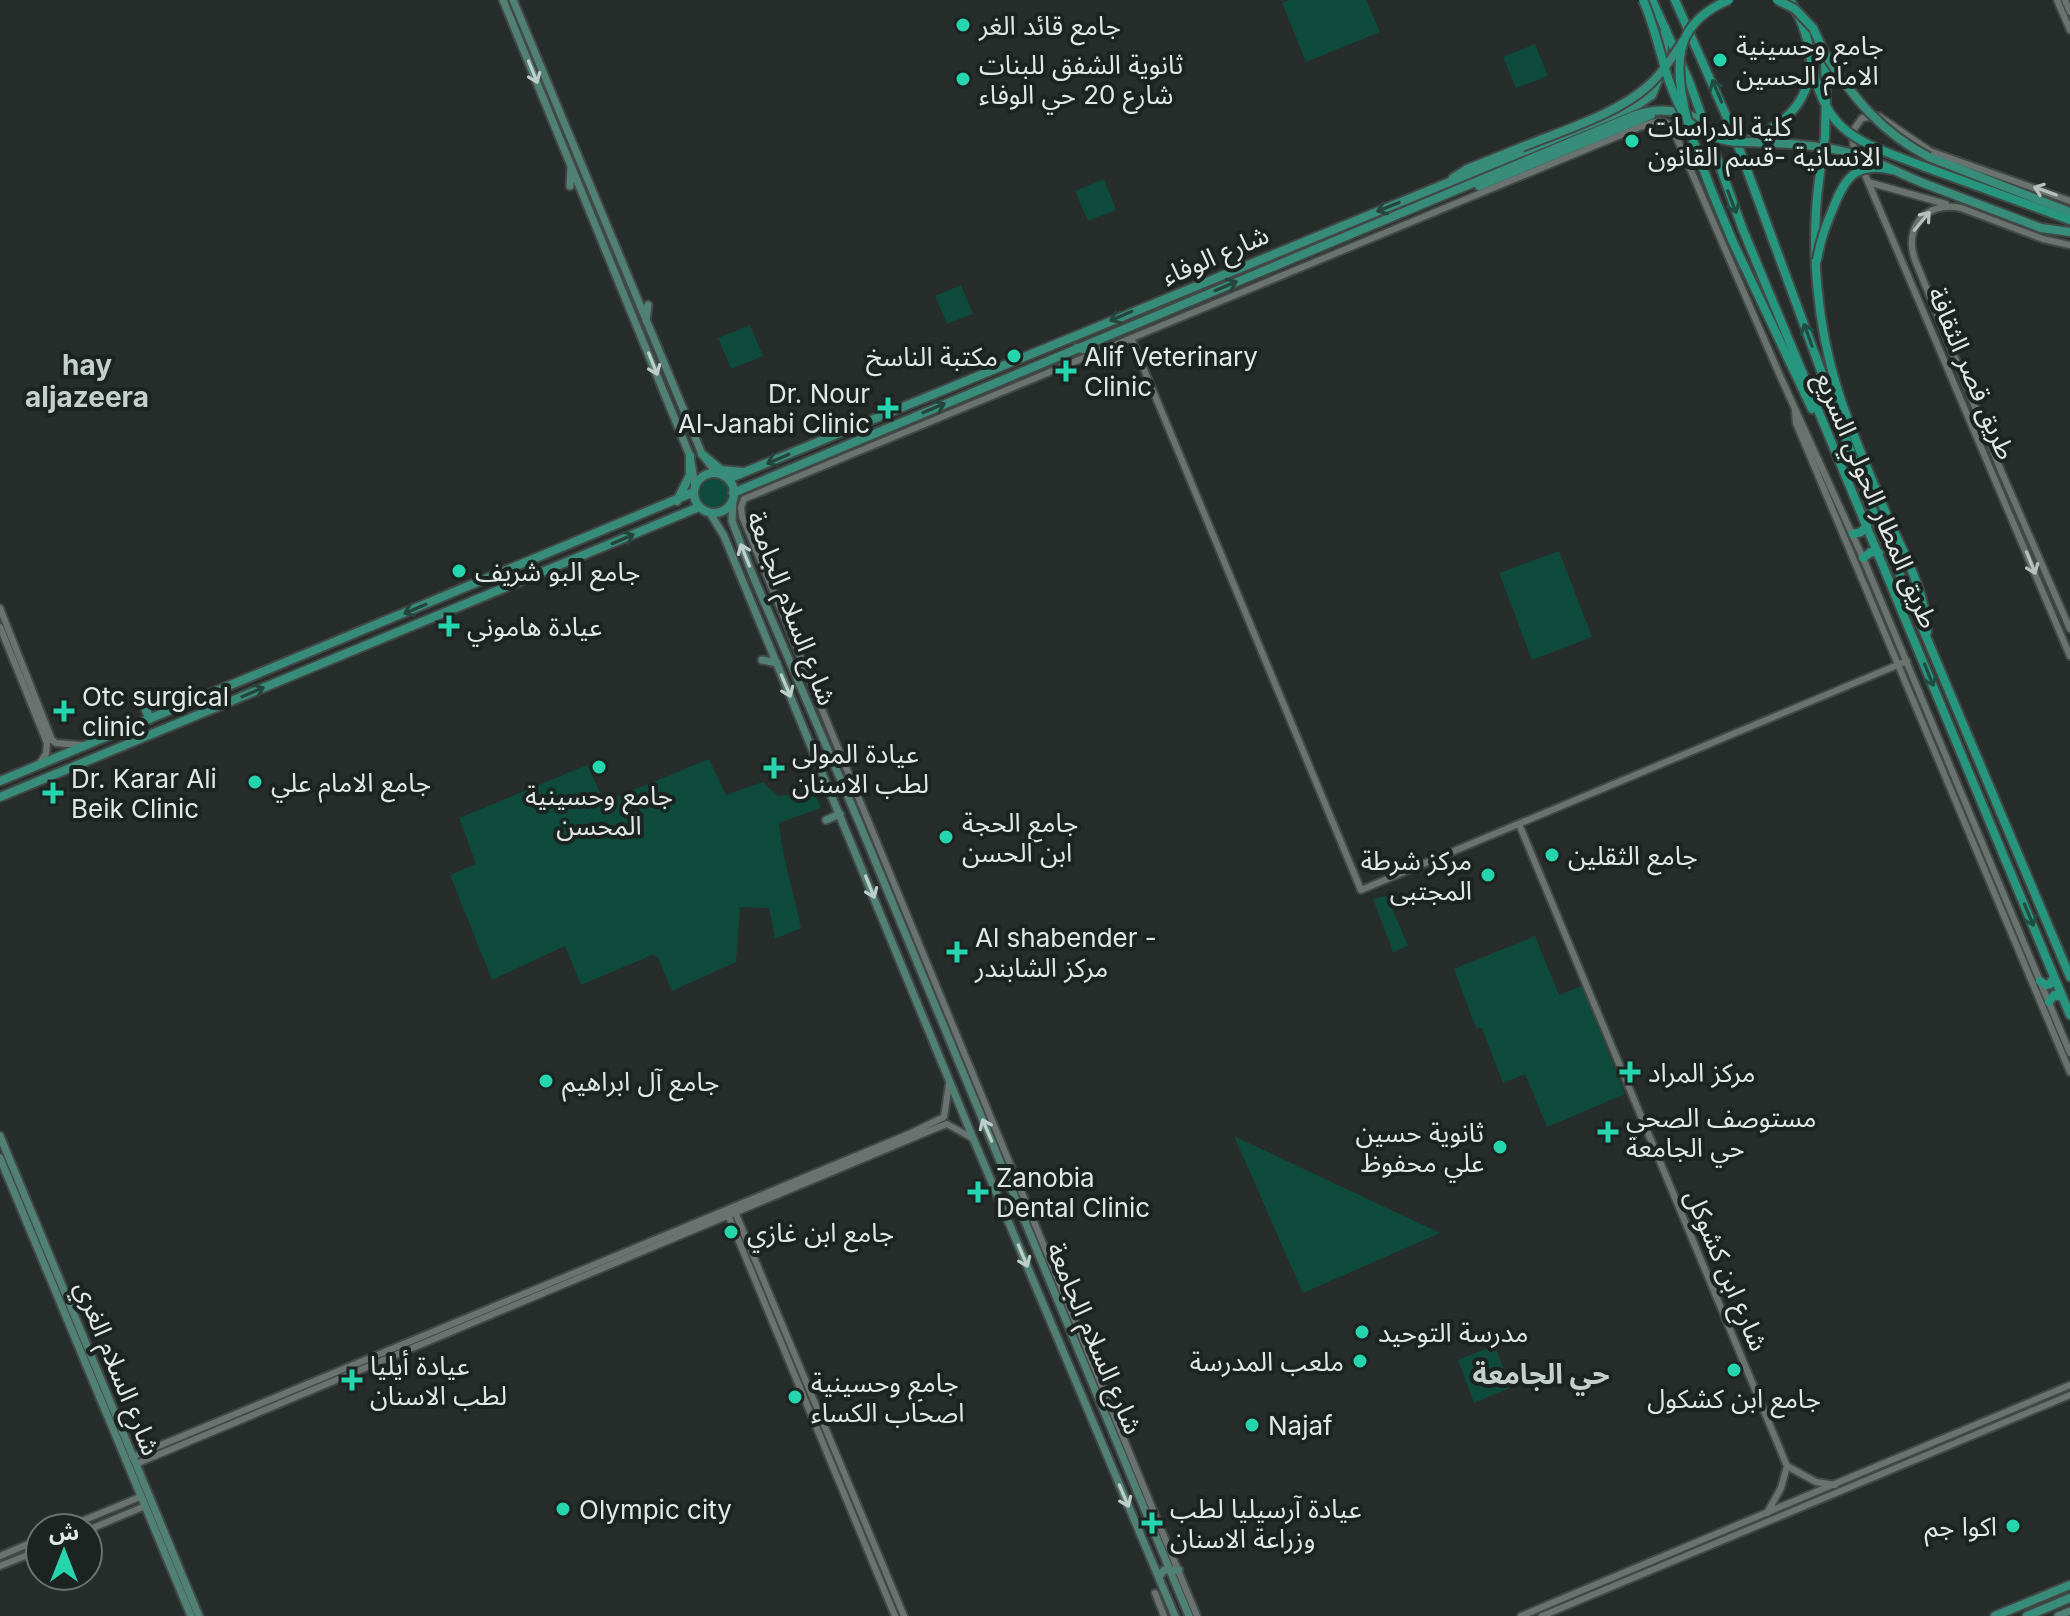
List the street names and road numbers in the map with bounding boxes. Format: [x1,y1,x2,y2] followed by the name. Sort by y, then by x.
[1157,219,1275,295] street label: شارع الوفاء
[1921,282,2022,464] street label: طريق قصر الثقافة
[1804,367,1945,635] street label: طريق المطار الحولي السريع
[736,507,843,711] street label: شارع السلام الجامعة
[1675,1185,1775,1357] street label: شارع ابن كشوكل
[1036,1237,1149,1441] street label: شارع السلام الجامعة
[64,1276,167,1461] street label: شارع السلام الغري

